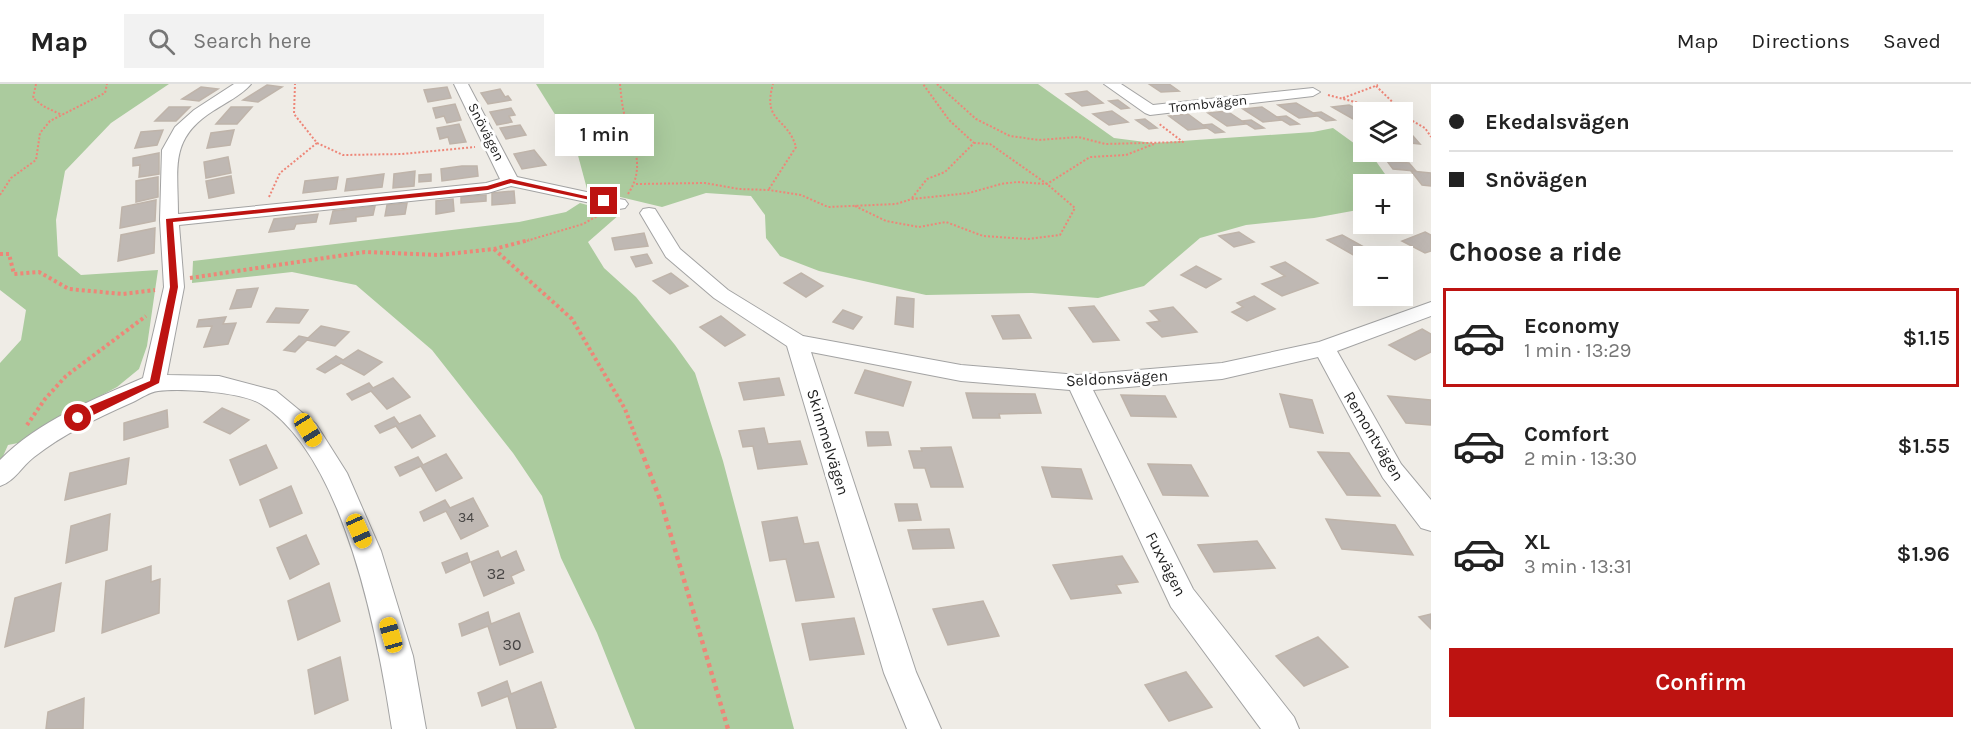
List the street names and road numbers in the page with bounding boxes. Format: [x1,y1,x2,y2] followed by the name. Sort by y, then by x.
[1168,91,1248,117] street label: Trombvägen
[464,100,508,164] street label: Snövägen
[1065,366,1169,390] street label: Seldonsvägen
[803,387,853,497] street label: Skimmelvägen
[1340,388,1408,484] street label: Remontvägen
[1142,529,1190,599] street label: Fuxvägen

